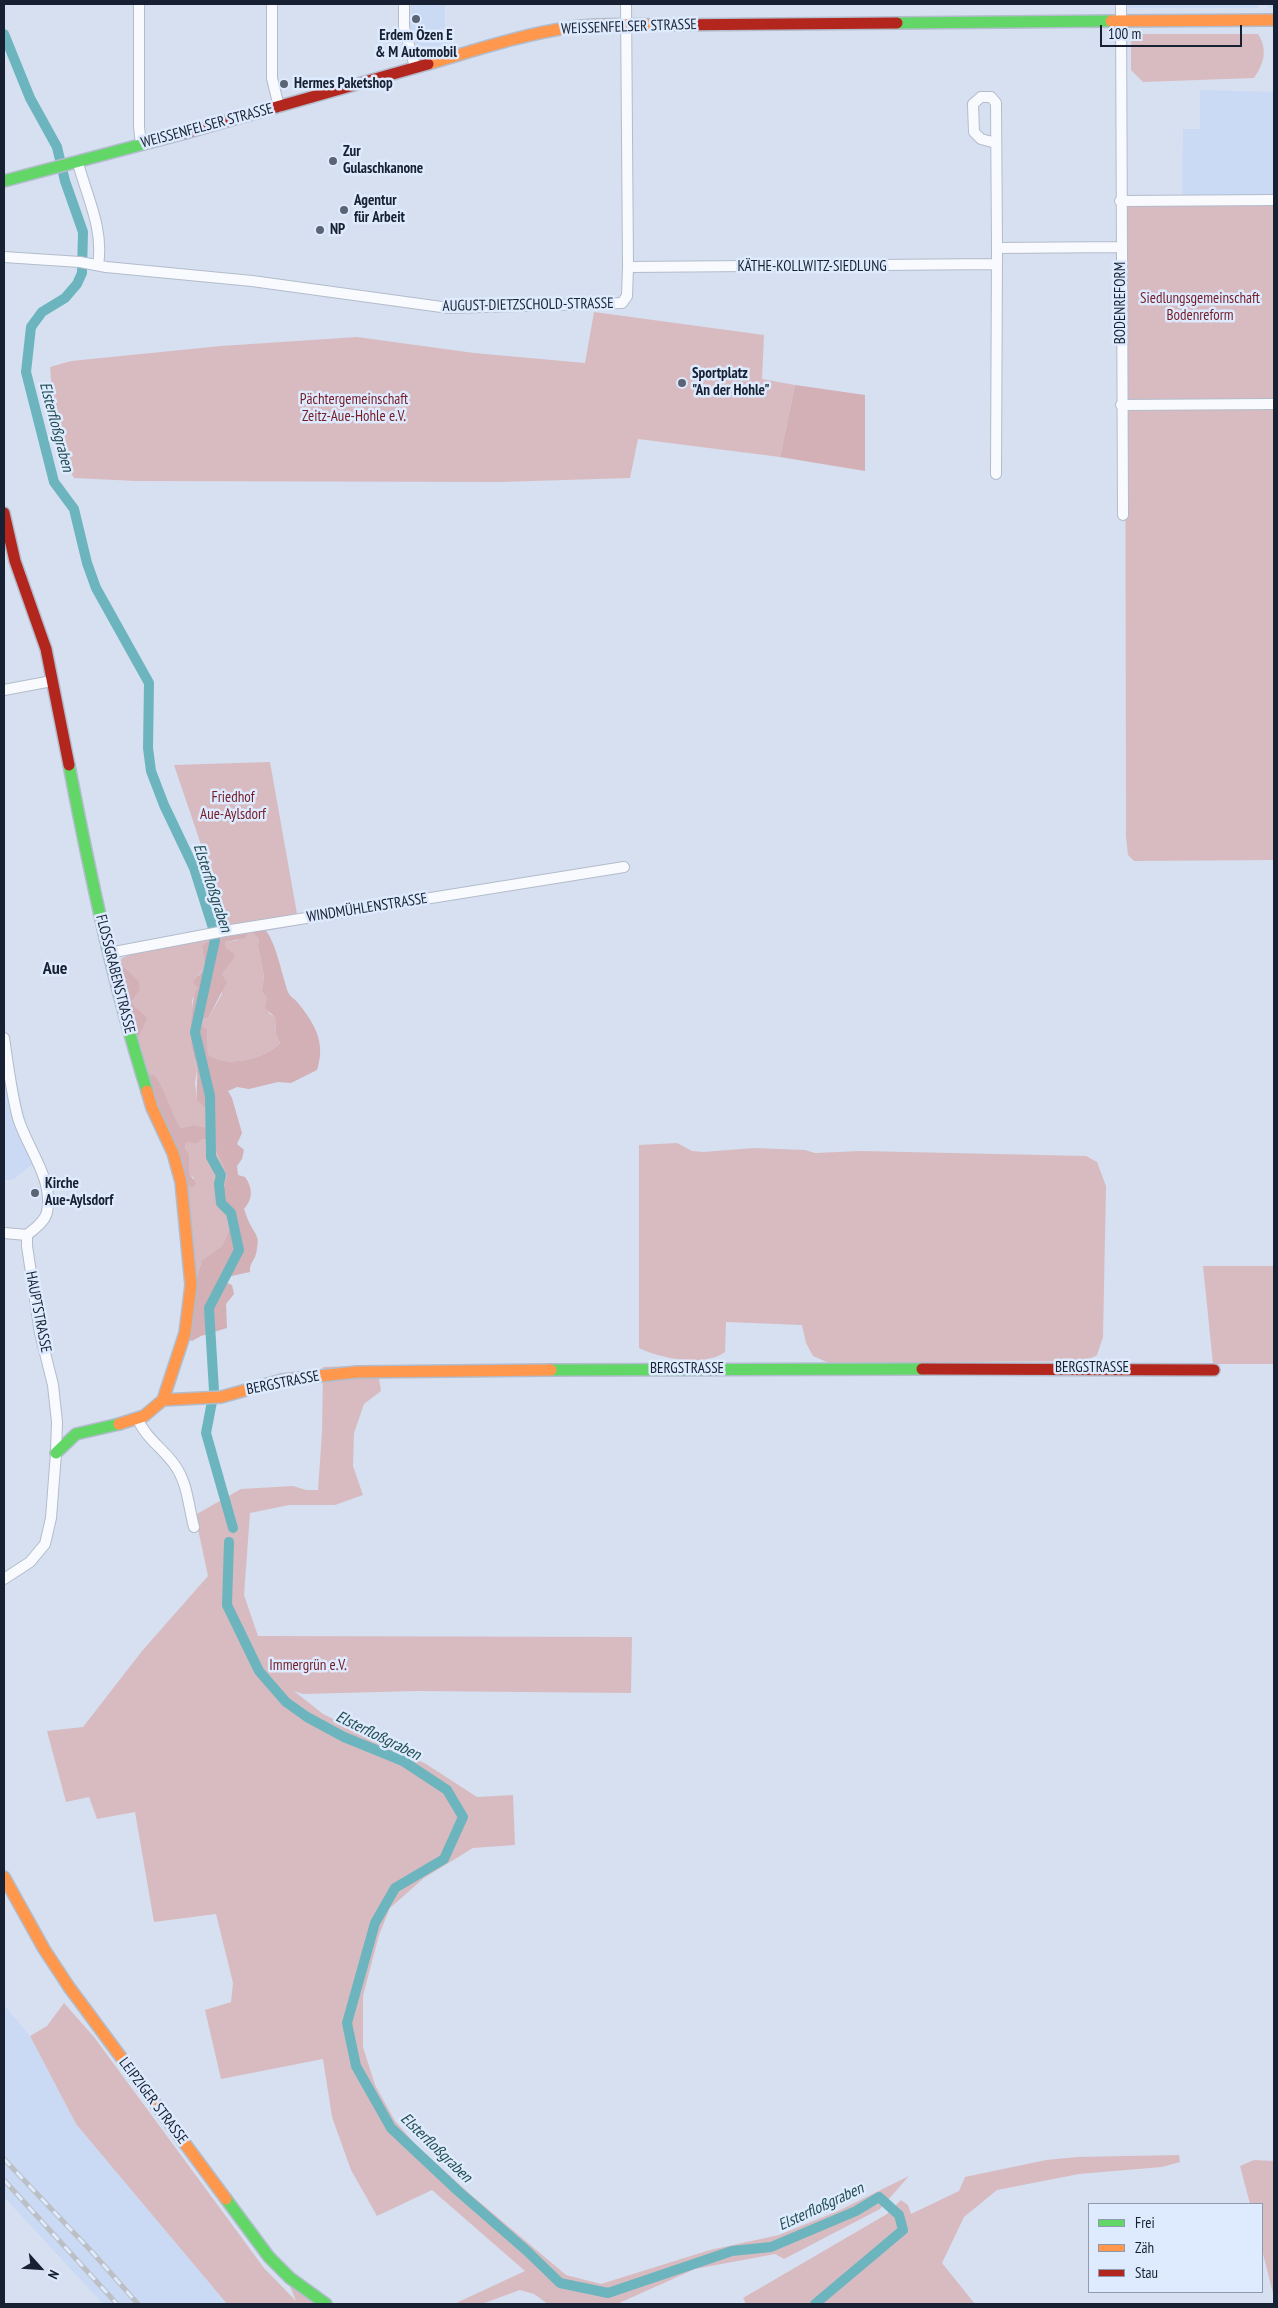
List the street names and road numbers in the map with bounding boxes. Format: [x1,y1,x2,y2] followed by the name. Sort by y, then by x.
[561,16,697,38] street label: WEISSENFELSER STRASSE
[139,100,275,152] street label: WEISSENFELSER STRASSE
[737,258,887,276] street label: KÄTHE-KOLLWITZ-SIEDLUNG
[1112,262,1130,344] street label: BODENREFORM
[442,295,614,315] street label: AUGUST-DIETZSCHOLD-STRASSE
[305,890,429,926] street label: WINDMÜHLENSTRASSE
[92,913,138,1035] street label: FLOSSGRABENSTRASSE
[21,1270,55,1354] street label: HAUPTSTRASSE
[1055,1359,1129,1377] street label: BERGSTRASSE
[650,1360,724,1378] street label: BERGSTRASSE
[245,1367,321,1399] street label: BERGSTRASSE
[115,2054,191,2148] street label: LEIPZIGER STRASSE

